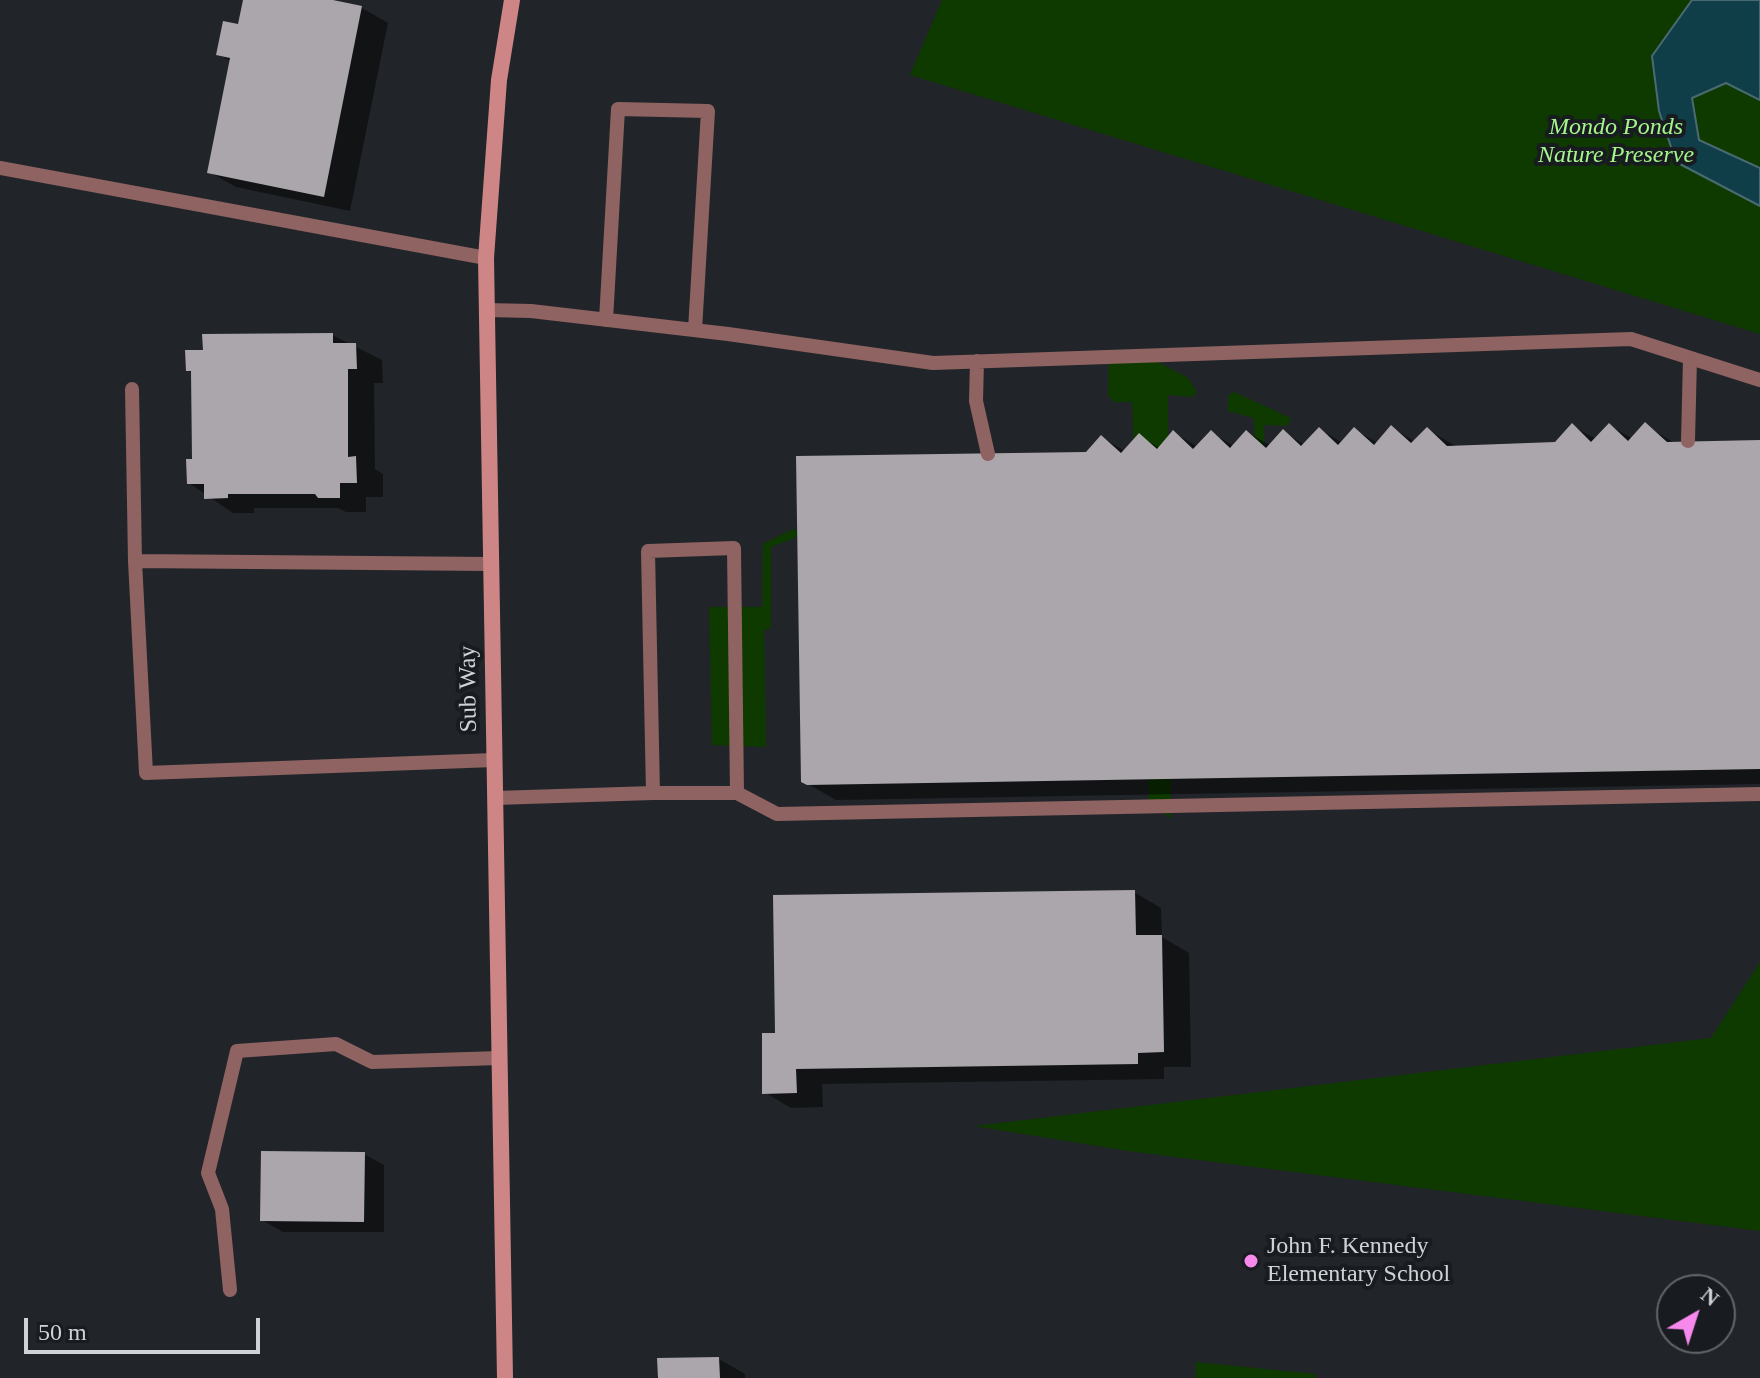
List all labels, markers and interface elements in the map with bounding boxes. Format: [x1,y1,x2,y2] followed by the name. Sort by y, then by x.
[1538,114,1694,170] park label: Mondo Ponds Nature Preserve
[454,645,484,733] street label: Sub Way
[1267,1233,1450,1289] place label: John F. Kennedy Elementary School
[1242,1252,1260,1270] marker: John F. Kennedy Elementary School
[1656,1274,1736,1354] north arrow
[1696,1282,1724,1311] text: N
[28,1302,264,1352] scale bar
[38,1319,87,1345] text: 50 m

